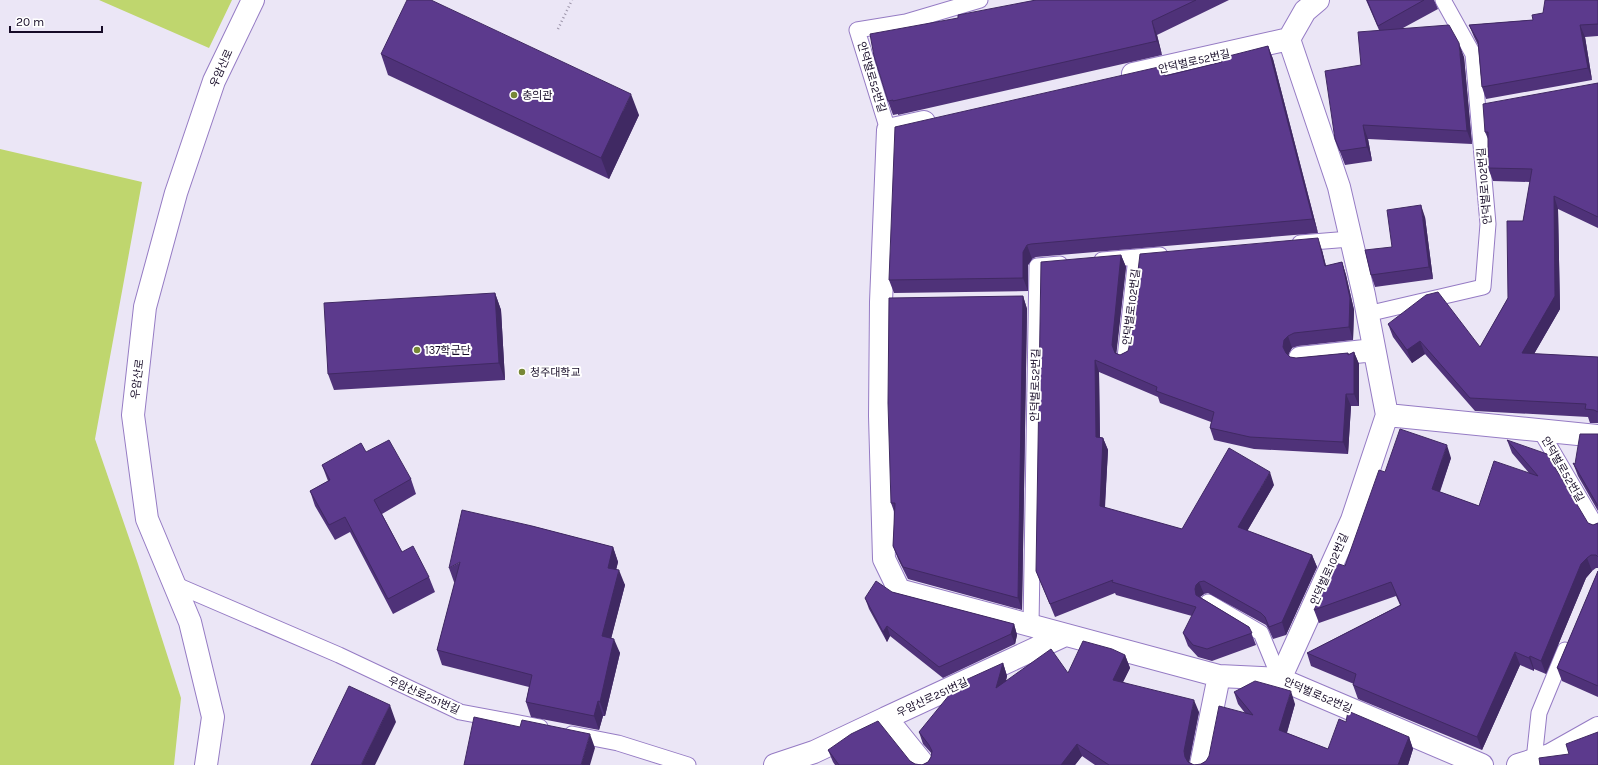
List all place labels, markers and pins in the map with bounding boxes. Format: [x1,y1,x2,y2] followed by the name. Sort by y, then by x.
[522,89,552,102] place label: 충의관
[509,90,519,100] marker: 충의관
[425,344,471,357] place label: 137학군단
[412,345,422,355] marker: 137학군단
[530,366,581,379] place label: 청주대학교
[517,367,527,377] marker: 청주대학교

